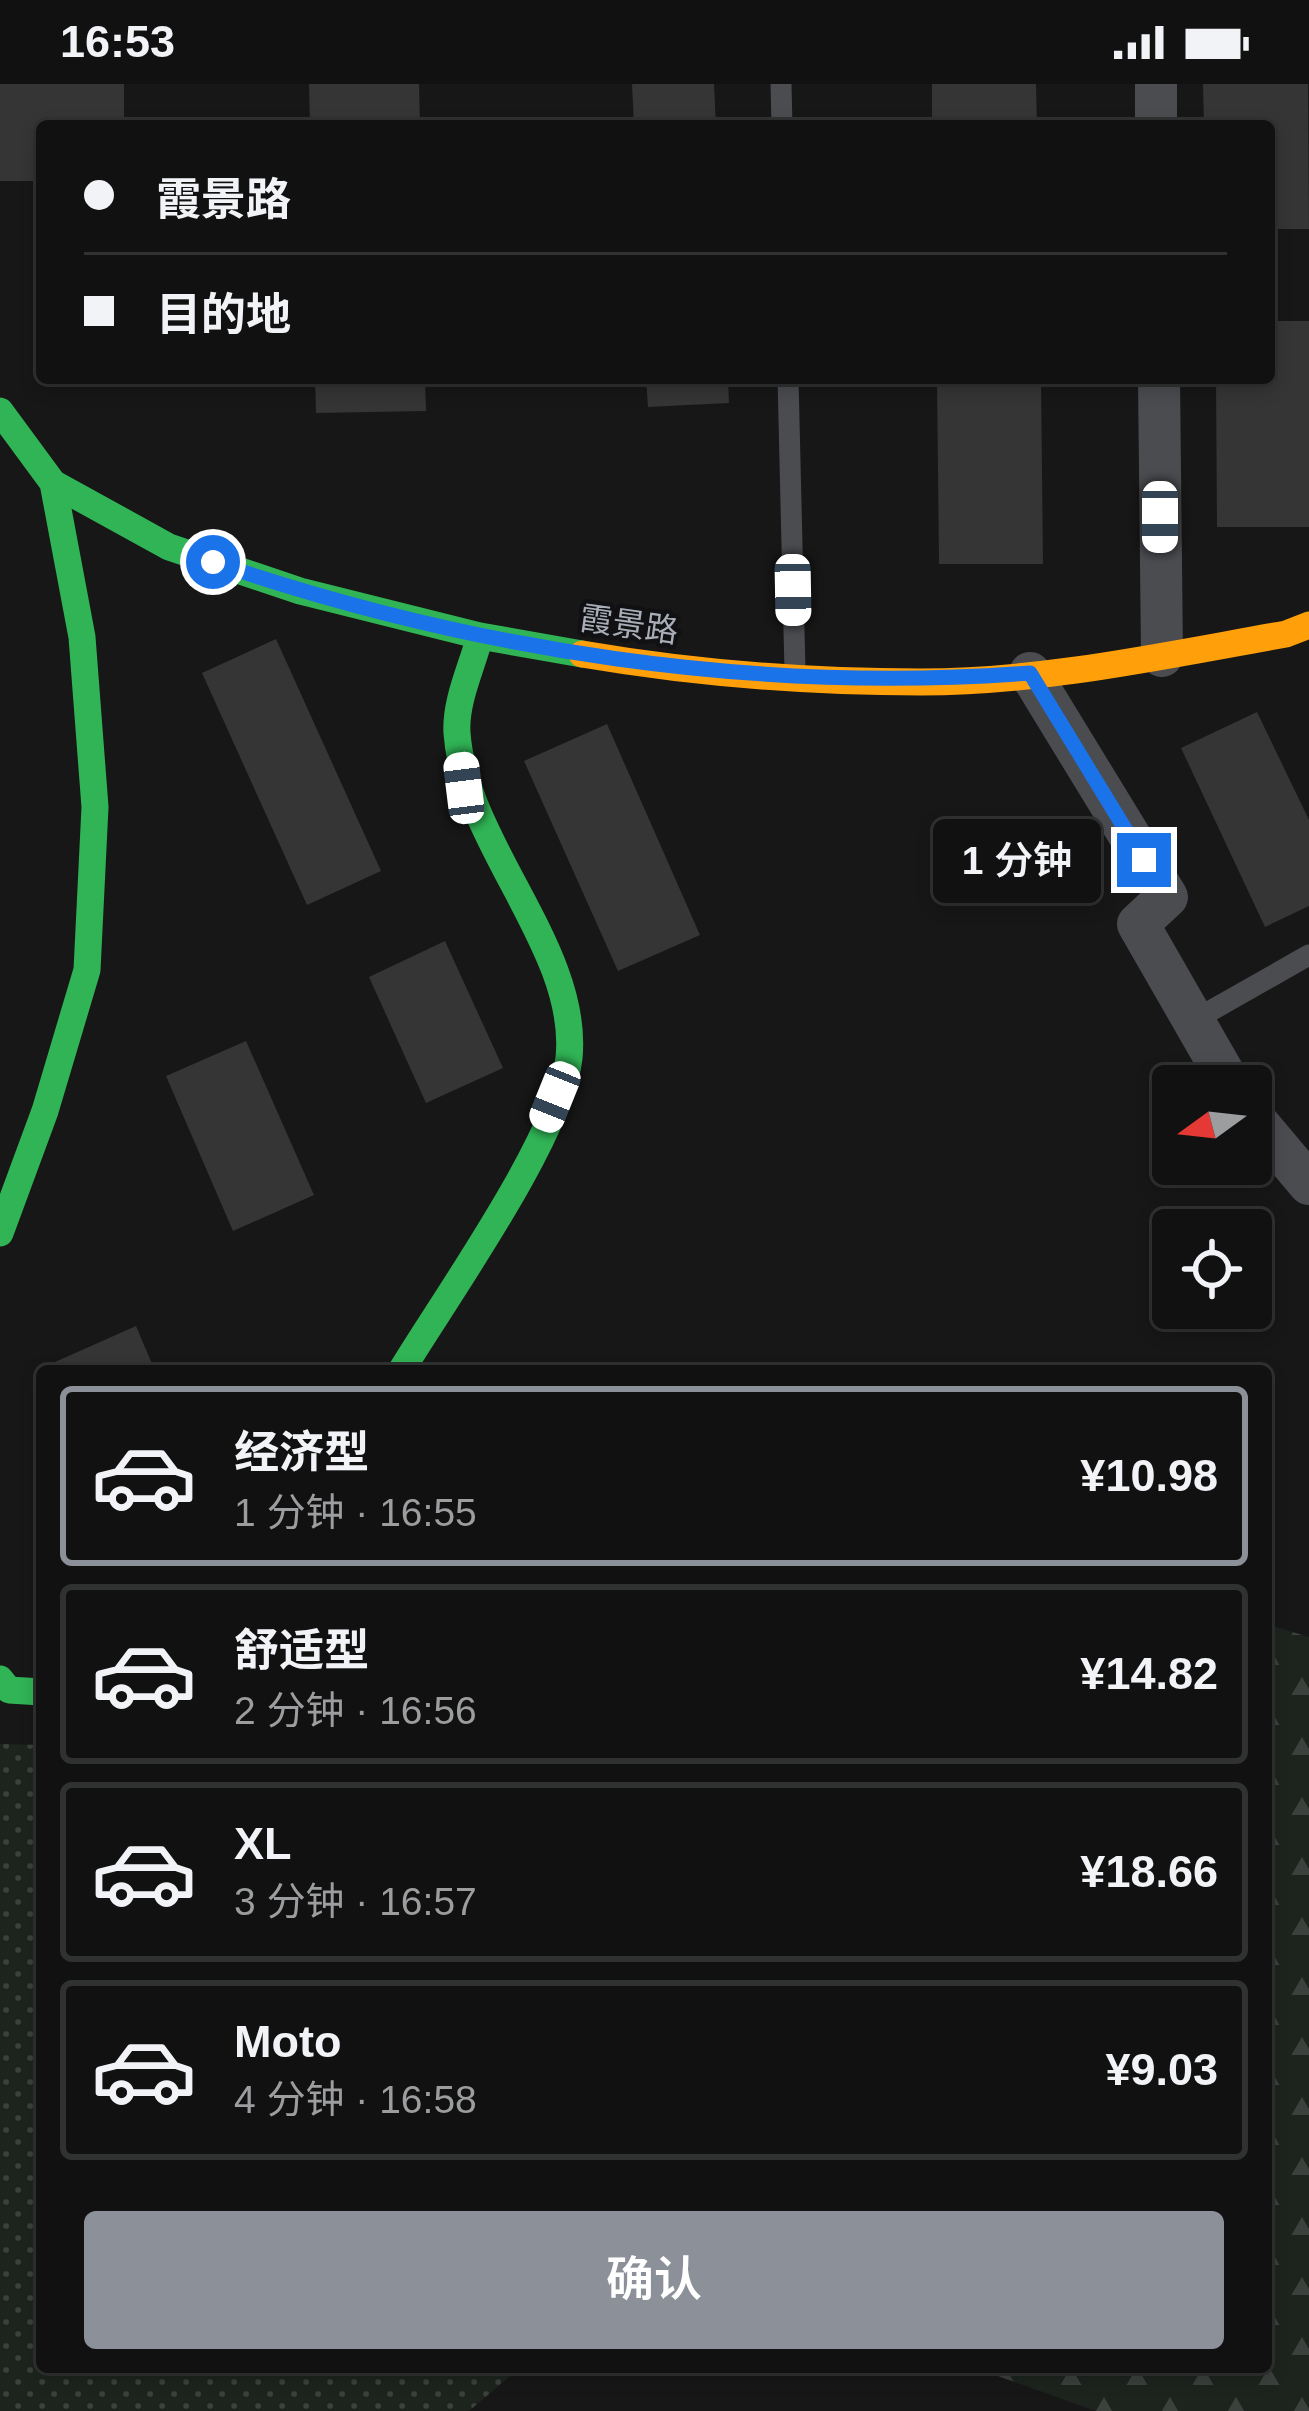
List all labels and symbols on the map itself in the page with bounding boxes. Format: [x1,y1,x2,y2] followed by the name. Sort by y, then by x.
[1142,481,1178,553] car
[186,535,240,589] route start
[774,554,812,626] car
[577,599,681,650] street label: 霞景路
[442,750,486,826] car
[934,818,1102,902] callout: 1 分钟
[1117,833,1171,887] route end
[525,1057,585,1137] car
[1152,1065,1272,1185] north arrow

